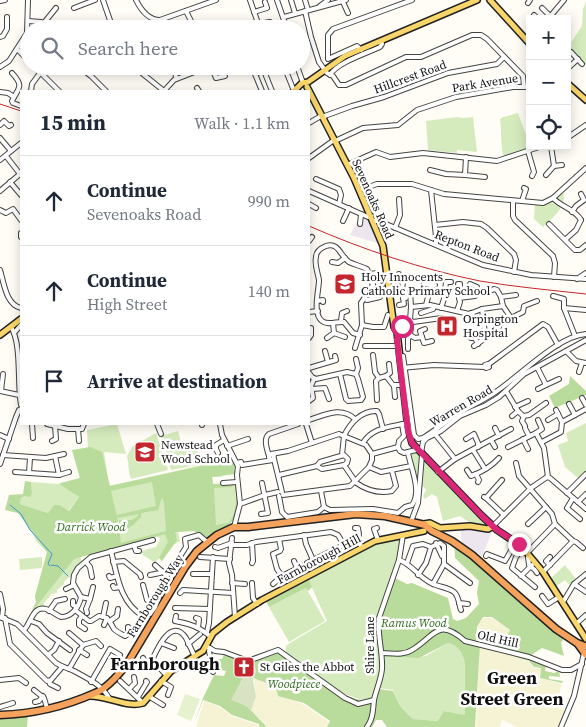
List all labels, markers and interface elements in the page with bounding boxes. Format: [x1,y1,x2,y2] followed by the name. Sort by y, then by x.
[526,15,571,150] map controls
[526,15,571,60] button: +
[20,20,310,75] search box
[38,34,66,62] icon: search
[78,35,178,61] text: Search here
[371,56,449,98] street label: Hillcrest Road
[526,60,571,105] button: −
[451,70,519,96] street label: Park Avenue
[526,105,571,150] button: locate
[40,108,106,137] text: 15 min
[194,112,290,134] text: Walk · 1.1 km
[348,157,398,242] street label: Sevenoaks Road
[87,177,167,203] text: Continue
[40,187,68,215] icon: ahead
[248,190,290,212] text: 990 m
[87,203,201,225] text: Sevenoaks Road
[432,226,502,266] street label: Repton Road
[87,267,167,293] text: Continue
[361,269,491,299] place label: Holy Innocents Catholic Primary School
[333,272,357,296] school or university icon: Holy Innocents Catholic Primary School
[40,277,68,305] icon: ahead
[248,280,290,302] text: 140 m
[87,293,167,315] text: High Street
[463,311,518,341] place label: Orpington Hospital
[435,314,459,338] hospital icon: Orpington Hospital
[391,315,414,338] route start
[40,367,68,395] icon: arrive
[87,368,267,394] text: Arrive at destination
[427,381,496,430] street label: Warren Road
[161,437,231,467] place label: Newstead Wood School
[133,440,157,464] school or university icon: Newstead Wood School
[55,519,126,535] park label: Darrick Wood
[274,530,364,588] street label: Farnborough Hill
[508,533,531,556] route end
[123,551,187,641] street label: Farnborough Way
[380,615,448,631] park label: Ramus Wood
[362,616,378,674] street label: Shire Lane
[476,626,521,652] street label: Old Hill
[110,651,220,676] district label: Farnborough
[232,655,256,679] church icon: St Giles the Abbot
[260,659,354,675] place label: St Giles the Abbot
[460,665,564,711] district label: Green Street Green
[268,676,320,692] park label: Woodpiece

